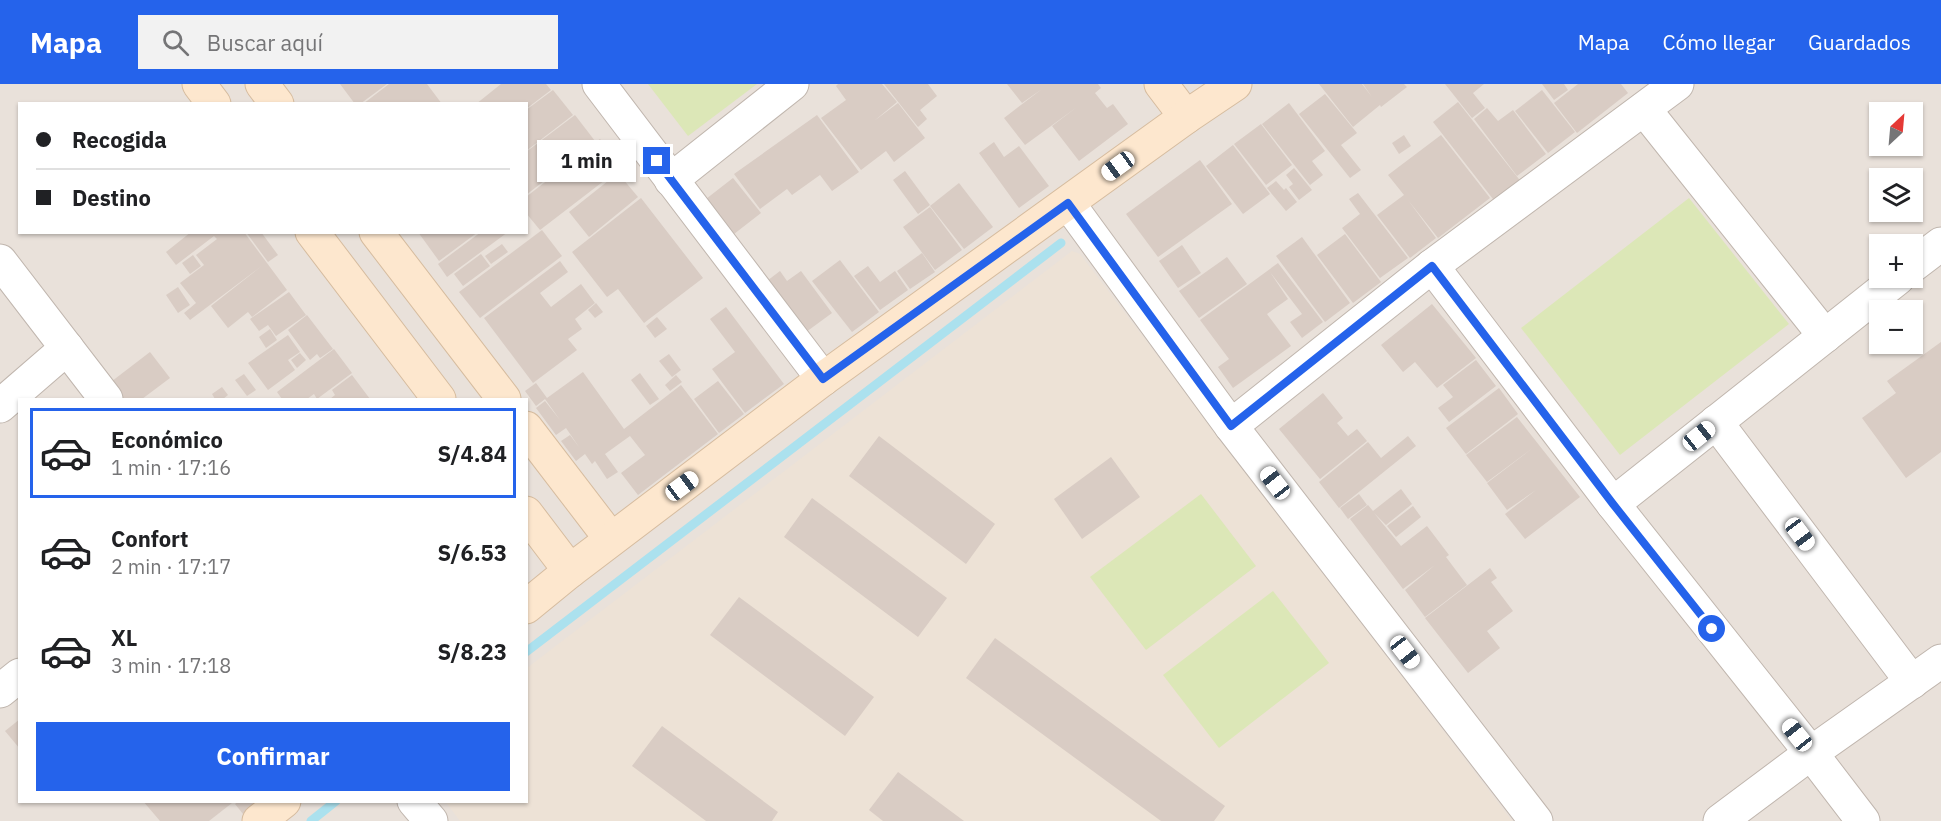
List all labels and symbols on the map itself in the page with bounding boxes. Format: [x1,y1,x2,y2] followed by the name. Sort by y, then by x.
[1869,102,1923,156] north arrow
[537,140,636,182] callout: 1 min
[643,147,670,174] route end
[1098,148,1138,184] car
[1679,418,1719,454] car
[1257,463,1293,503] car
[662,468,702,504] car
[1782,514,1818,554] car
[1698,615,1725,642] route start
[1387,632,1423,672] car
[1779,715,1815,755] car

